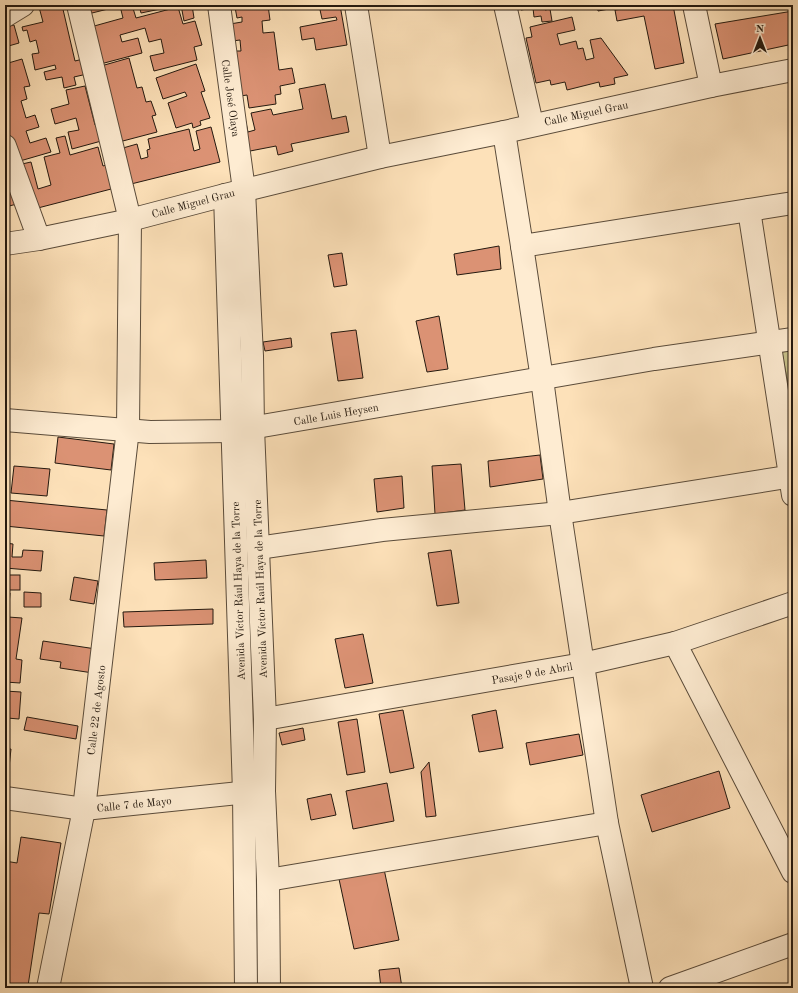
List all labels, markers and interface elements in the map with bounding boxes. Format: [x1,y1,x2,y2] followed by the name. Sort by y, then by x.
[740,18,780,58] north arrow
[756,24,765,35] text: N
[219,59,240,138] street label: Calle José Olaya
[543,100,630,129] street label: Calle Miguel Grau
[151,188,236,221] street label: Calle Miguel Grau
[293,403,380,428] street label: Calle Luis Heysen
[253,499,270,679] street label: Avenida Víctor Raúl Haya de la Torre
[231,501,248,681] street label: Avenida Víctor Rául Haya de la Torre
[491,662,574,687] street label: Pasaje 9 de Abril
[87,665,108,756] street label: Calle 22 de Agosto
[96,796,172,815] street label: Calle 7 de Mayo

